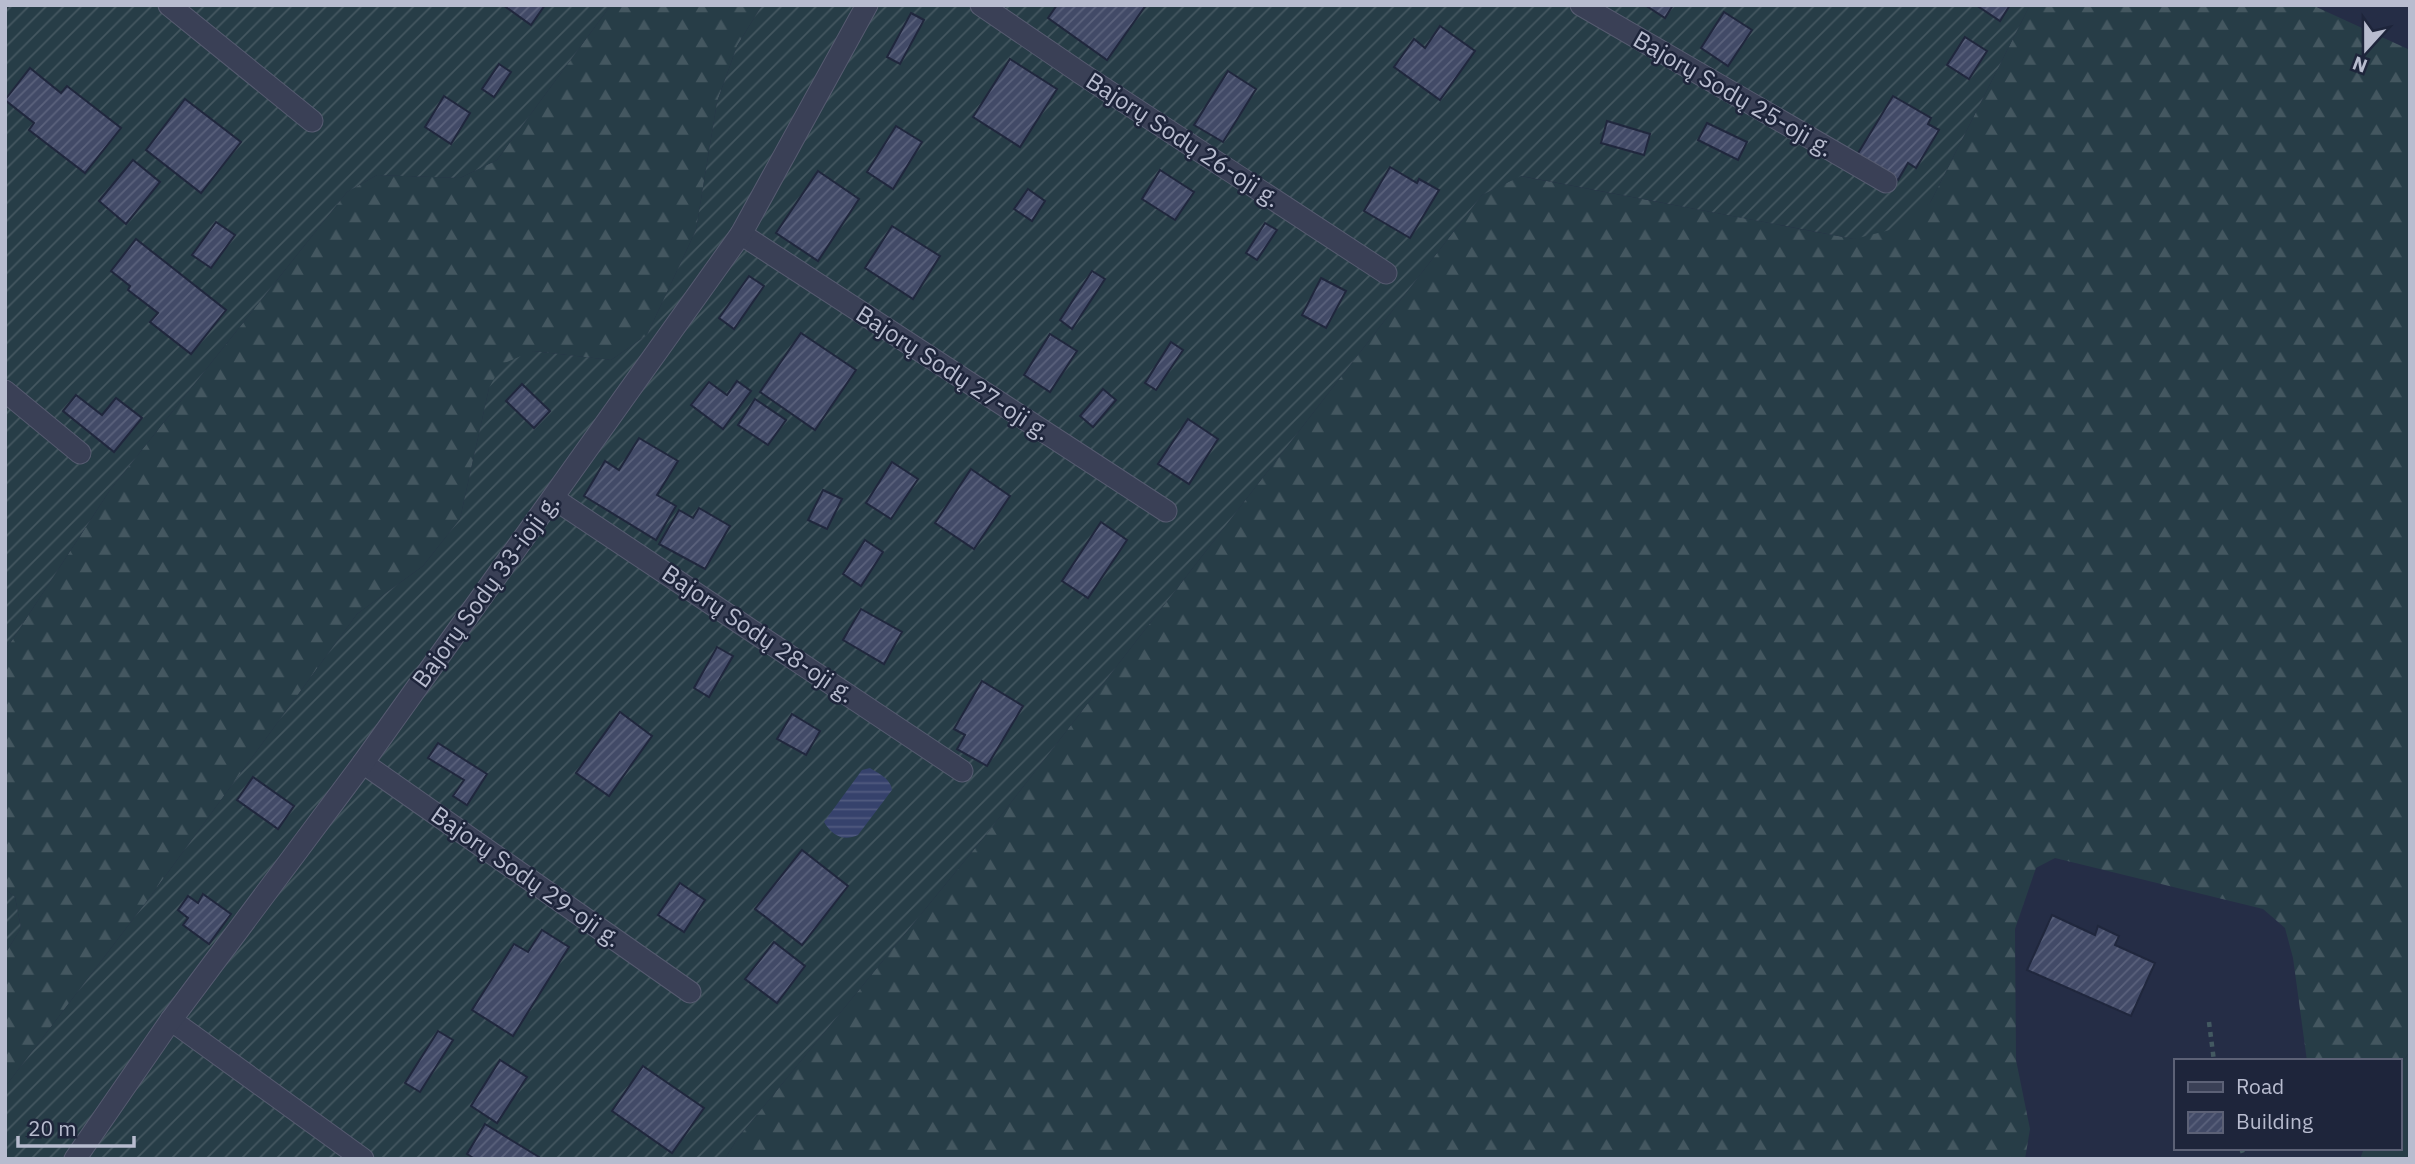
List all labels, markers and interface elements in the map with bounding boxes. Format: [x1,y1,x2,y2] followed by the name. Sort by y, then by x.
[2331,14,2401,84] north arrow
[1628,23,1839,163] street label: Bajorų Sodų 25-oji g.
[2349,51,2371,79] text: N
[1080,64,1287,214] street label: Bajorų Sodų 26-oji g.
[850,297,1057,447] street label: Bajorų Sodų 27-oji g.
[404,487,566,694] street label: Bajorų Sodų 33-ioji g.
[656,557,861,710] street label: Bajorų Sodų 28-oji g.
[425,798,628,954] street label: Bajorų Sodų 29-oji g.
[2174,1059,2401,1150] legend
[2236,1072,2284,1100] text: Road
[18,1104,133,1148] scale bar
[2236,1107,2313,1135] text: Building
[28,1114,77,1142] text: 20 m

